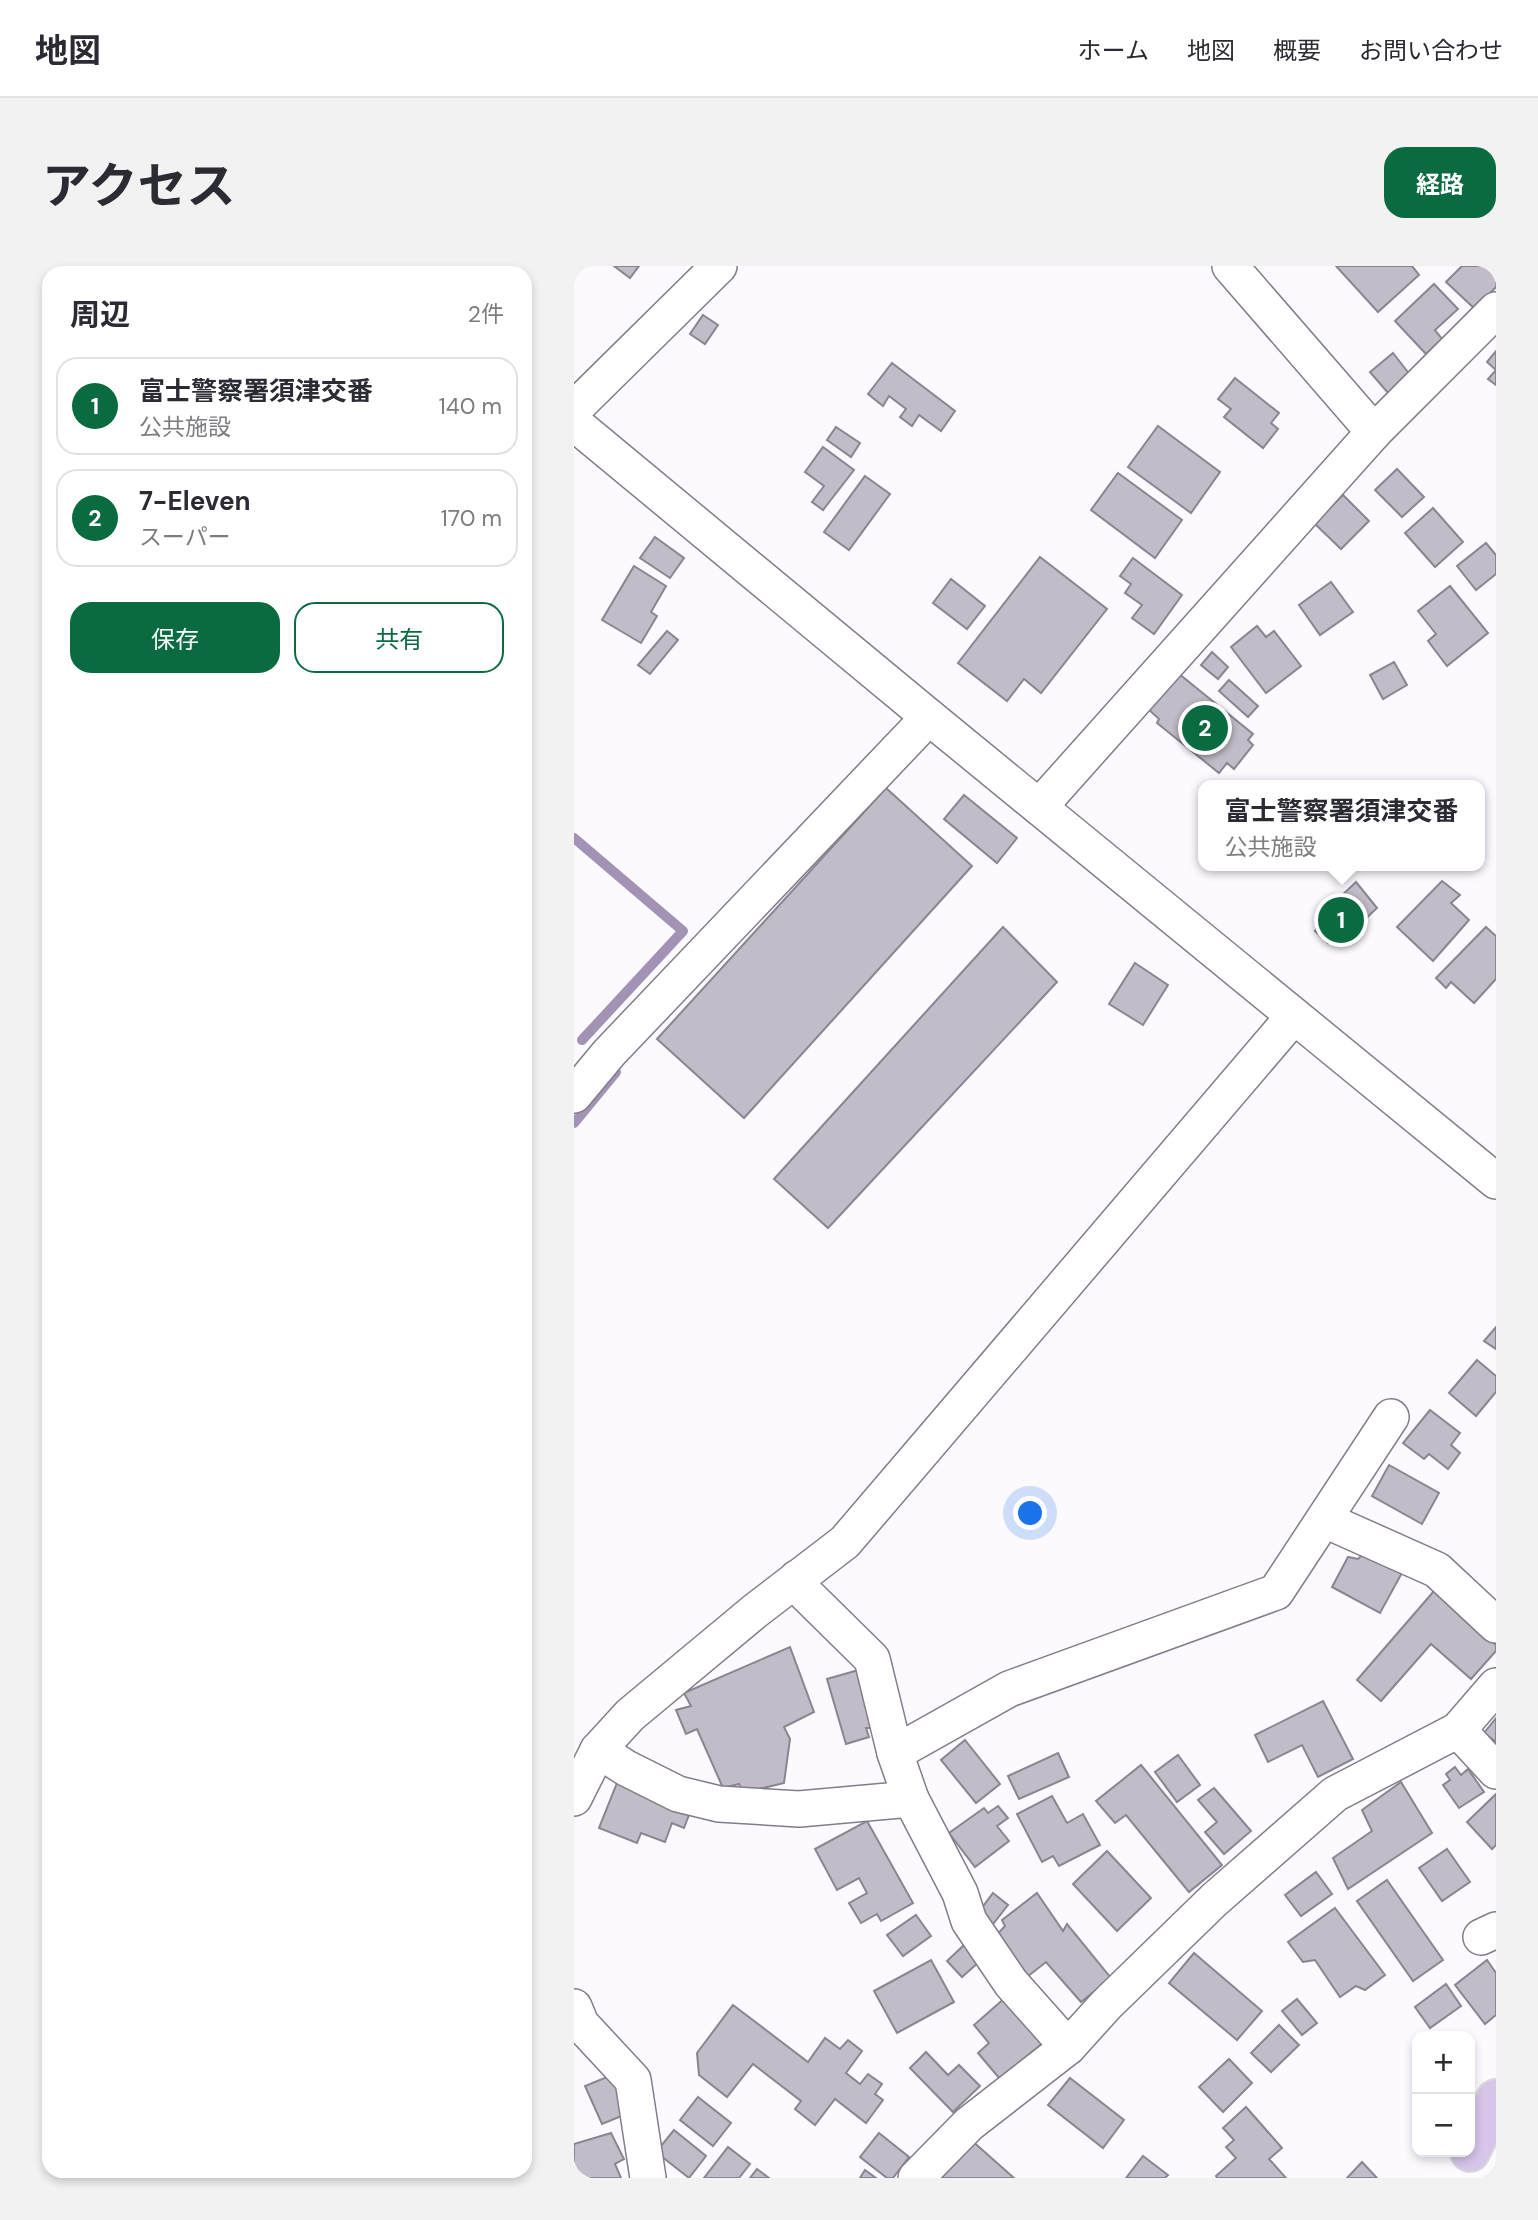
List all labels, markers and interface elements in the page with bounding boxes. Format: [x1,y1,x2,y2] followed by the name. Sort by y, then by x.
[35,29,101,72] text: 地図
[1078,35,1149,66] text: ホーム
[1187,35,1235,66] text: 地図
[1273,35,1321,66] text: 概要
[1359,35,1503,66] text: お問い合わせ
[1384,147,1496,218] button: 経路
[42,154,236,218] text: アクセス
[70,295,130,334] text: 周辺
[468,299,504,329] text: 2件
[139,374,373,408] text: 富士警察署須津交番
[91,391,99,421] text: 1
[439,391,502,421] text: 140 m
[139,412,231,442] text: 公共施設
[139,484,251,518] text: 7-Eleven
[88,503,102,533] text: 2
[441,503,502,533] text: 170 m
[139,522,231,552] text: スーパー
[70,602,280,673] button: 保存
[294,602,504,673] button: 共有
[1182,702,1228,754] pin: 2
[1198,780,1485,871] popup
[1224,794,1459,828] text: 富士警察署須津交番
[1224,832,1316,862] text: 公共施設
[1318,894,1364,946] pin: 1
[1013,1496,1047,1530] your location
[1412,2031,1475,2157] map controls
[1412,2031,1475,2094] button: +
[1412,2094,1475,2157] button: −

